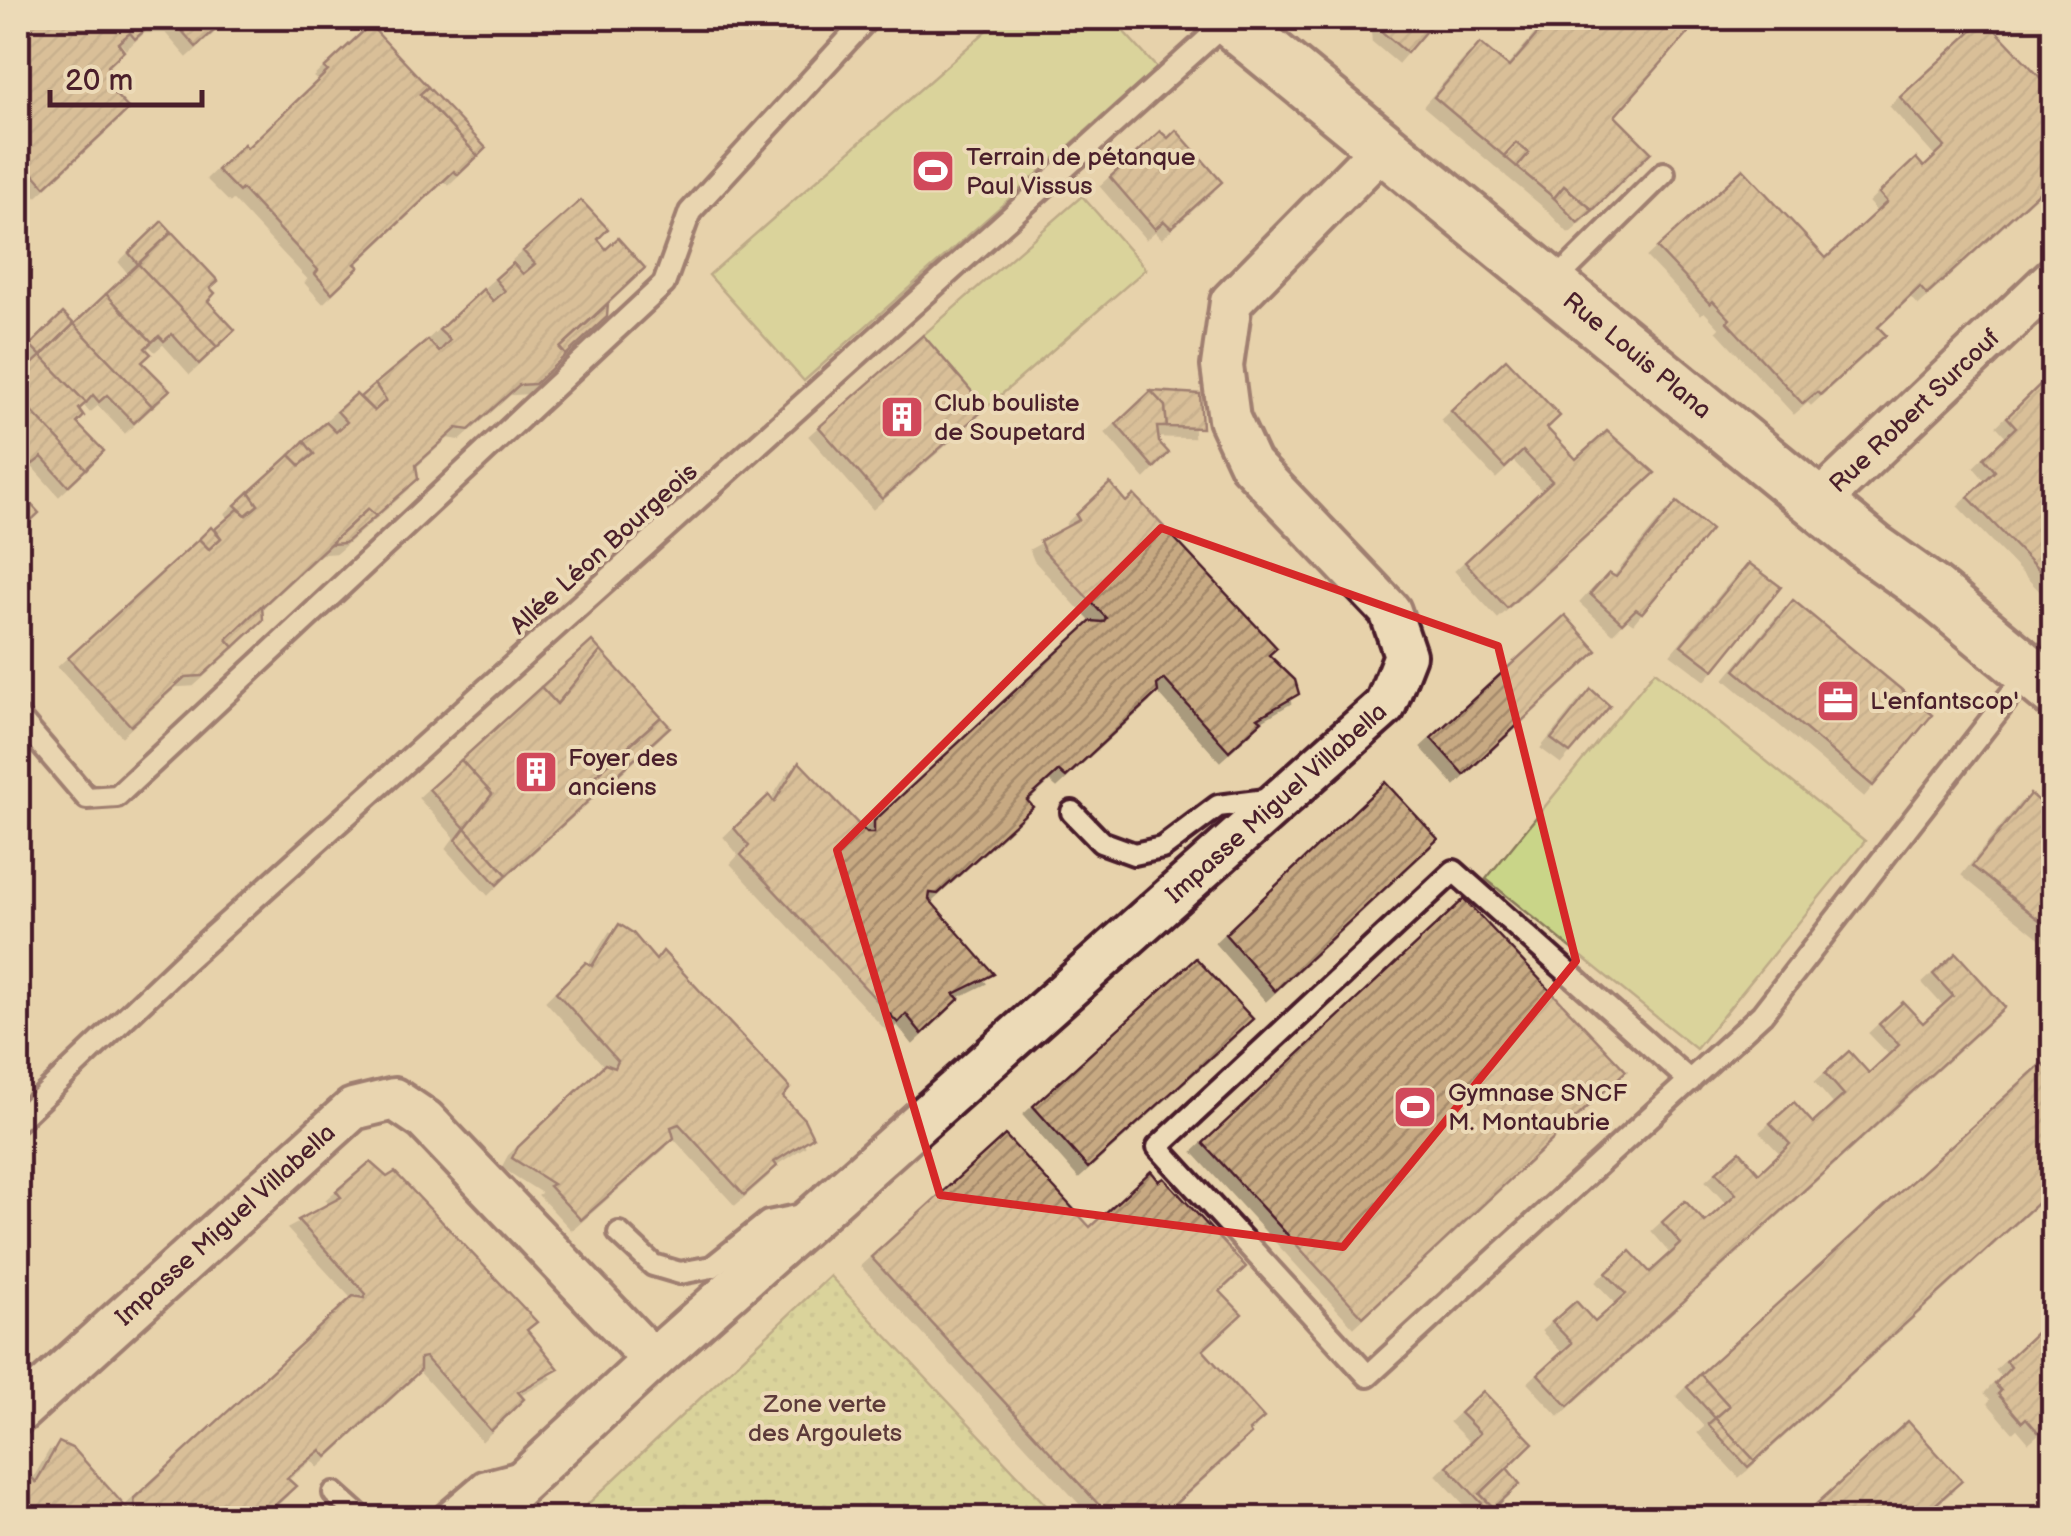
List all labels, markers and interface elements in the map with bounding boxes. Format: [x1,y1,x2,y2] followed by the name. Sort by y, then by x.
[50,45,202,107] scale bar
[65,63,133,99] text: 20 m
[966,142,1196,202] place label: Terrain de pétanque Paul Vissus
[910,148,956,194] sports icon: Terrain de pétanque Paul Vissus
[1557,285,1718,426] street label: Rue Louis Plana
[1823,322,2007,499] street label: Rue Robert Surcouf
[934,388,1086,448] place label: Club bouliste de Soupetard
[879,394,925,440] building icon: Club bouliste de Soupetard
[504,457,704,641] street label: Allée Léon Bourgeois
[1815,678,1861,724] office icon: L'enfantscop'
[1870,686,2019,717] place label: L'enfantscop'
[1159,696,1393,910] street label: Impasse Miguel Villabella
[568,743,678,803] place label: Foyer des anciens
[513,749,559,795] building icon: Foyer des anciens
[1448,1078,1627,1138] place label: Gymnase SNCF M. Montaubrie
[1392,1084,1438,1130] sports icon: Gymnase SNCF M. Montaubrie
[109,1117,342,1332] street label: Impasse Miguel Villabella
[748,1389,902,1449] park label: Zone verte des Argoulets

